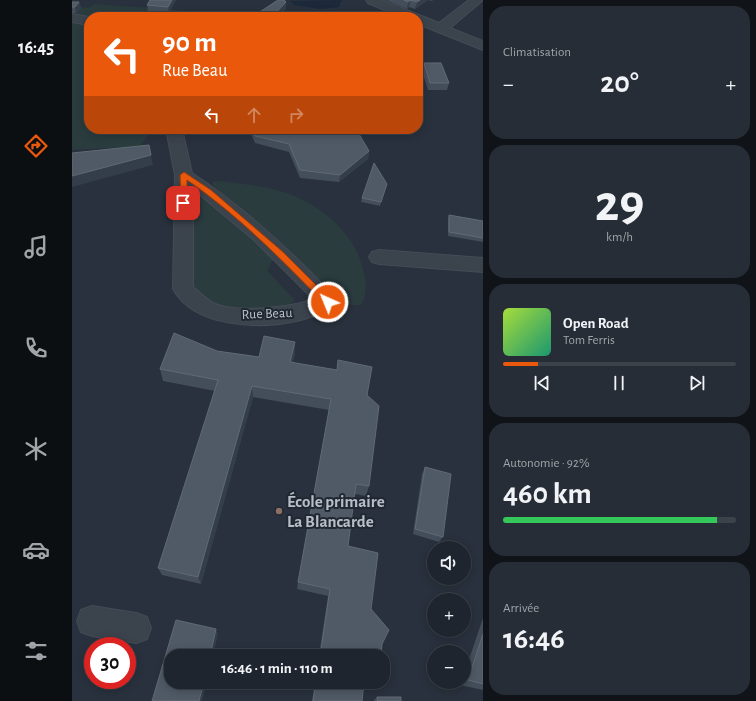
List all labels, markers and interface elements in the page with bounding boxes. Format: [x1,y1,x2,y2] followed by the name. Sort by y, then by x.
[96,28,148,80] icon: left
[162,29,217,57] text: 90 m
[18,39,54,57] text: 16:45
[503,46,571,59] text: Climatisation
[162,62,227,80] text: Rue Beau
[600,68,639,98] text: 20°
[503,73,514,95] text: −
[725,73,736,95] text: +
[201,104,223,126] icon: left
[243,104,265,126] icon: ahead
[285,104,307,126] icon: right
[22,132,50,160] icon: directions
[595,178,644,230] text: 29
[166,186,200,220] pin
[172,192,194,214] icon: arrive
[606,231,633,244] text: km/h
[22,233,50,261] icon: music
[307,281,349,323] position arrow
[241,306,293,322] street label: Rue Beau
[563,316,629,331] text: Open Road
[22,334,50,362] icon: phone
[563,334,615,347] text: Tom Ferris
[531,372,553,394] icon: previous
[608,372,630,394] icon: pause
[686,372,708,394] icon: next
[22,435,50,463] icon: climate
[503,457,590,470] text: Autonomie · 92%
[503,479,592,509] text: 460 km
[287,491,385,530] place label: École primaire La Blancarde
[274,506,284,516] marker: École primaire La Blancarde
[22,536,50,564] icon: car
[427,541,471,689] map controls
[427,541,471,585] button: sound
[427,593,471,637] button: +
[503,602,539,615] text: Arrivée
[503,624,565,654] text: 16:46
[22,637,50,665] icon: filters
[84,637,136,689] speed limit sign: 30
[427,645,471,689] button: −
[221,661,333,676] text: 16:46 · 1 min · 110 m

